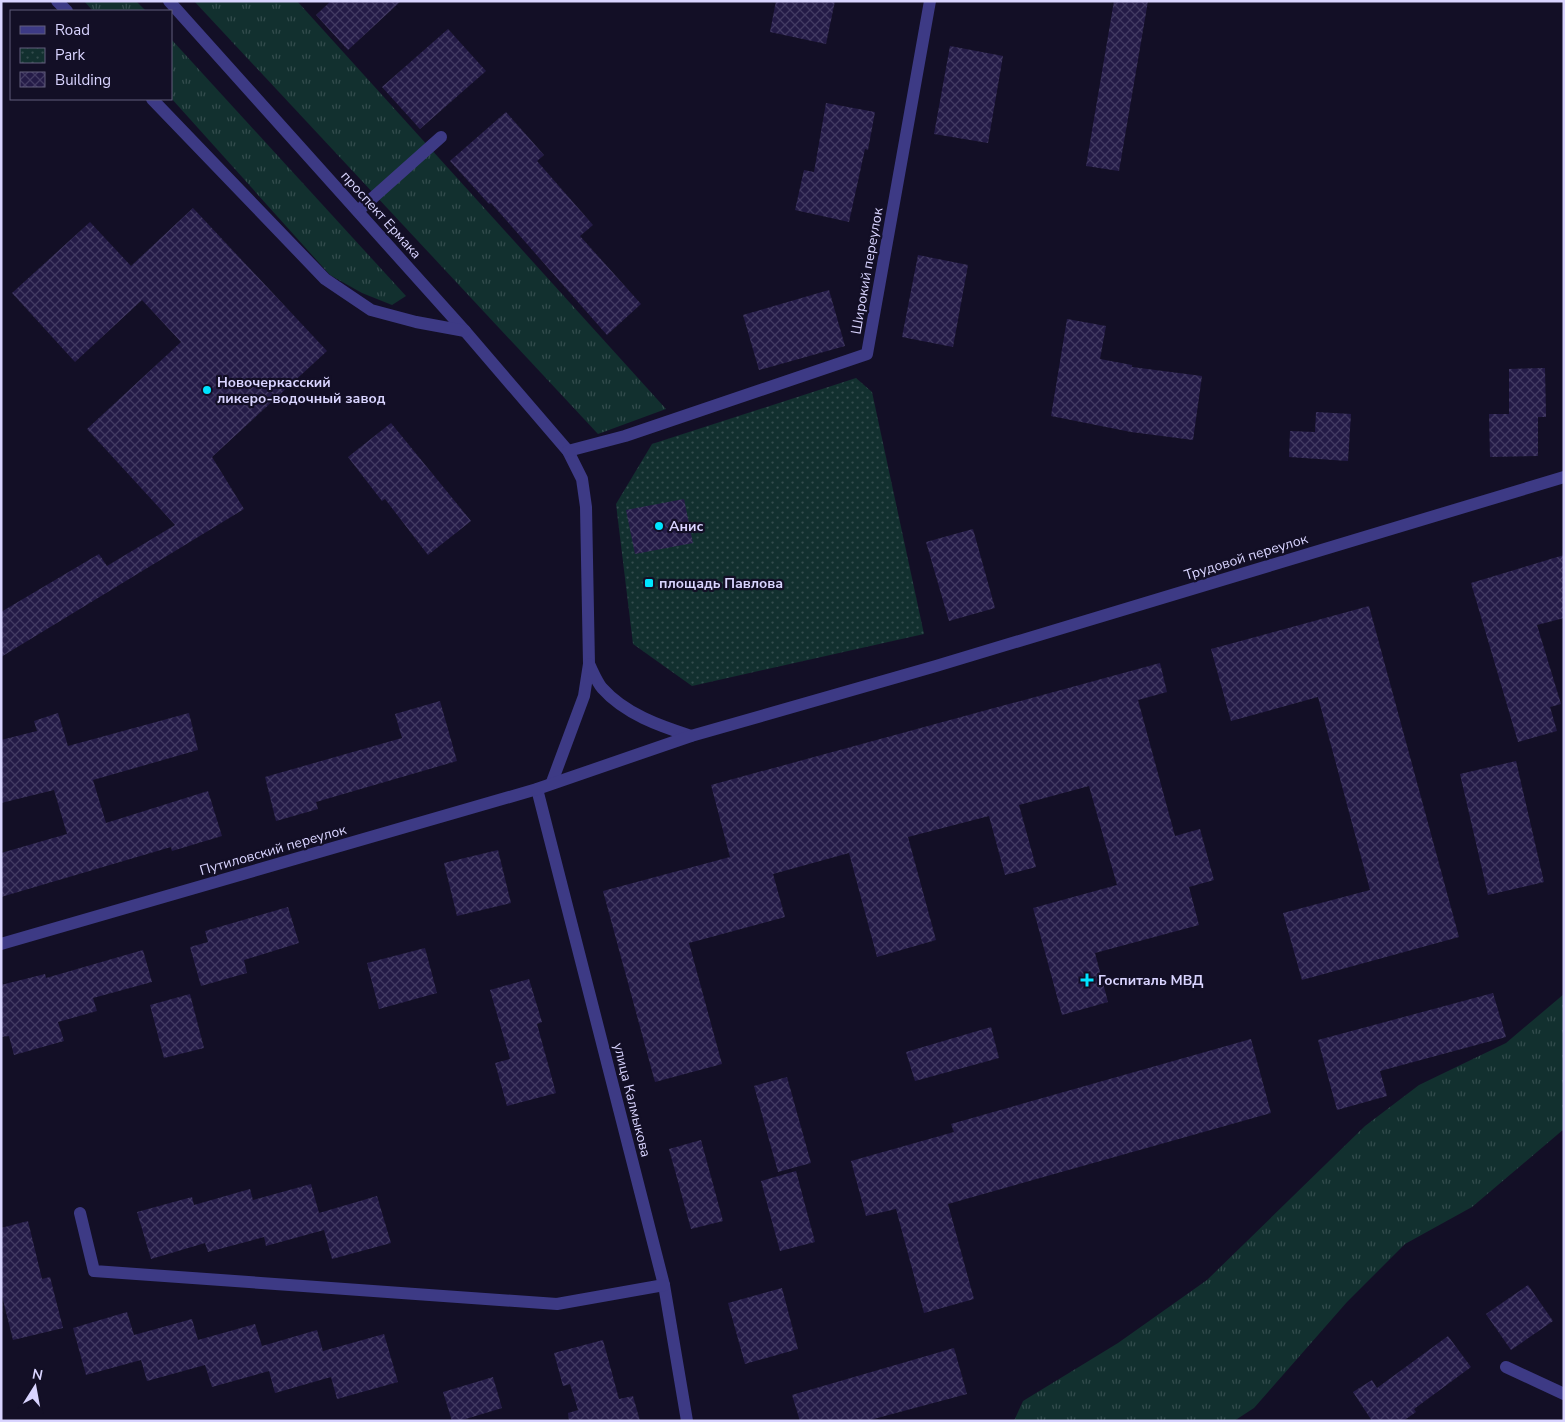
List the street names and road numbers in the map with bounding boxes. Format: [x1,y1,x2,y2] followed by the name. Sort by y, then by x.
[336,167,426,263] street label: проспект Ермака
[847,206,888,336] street label: Широкий переулок
[1182,529,1311,585] street label: Трудовой переулок
[197,820,349,880] street label: Путиловский переулок
[609,1041,655,1159] street label: улица Калмыкова

